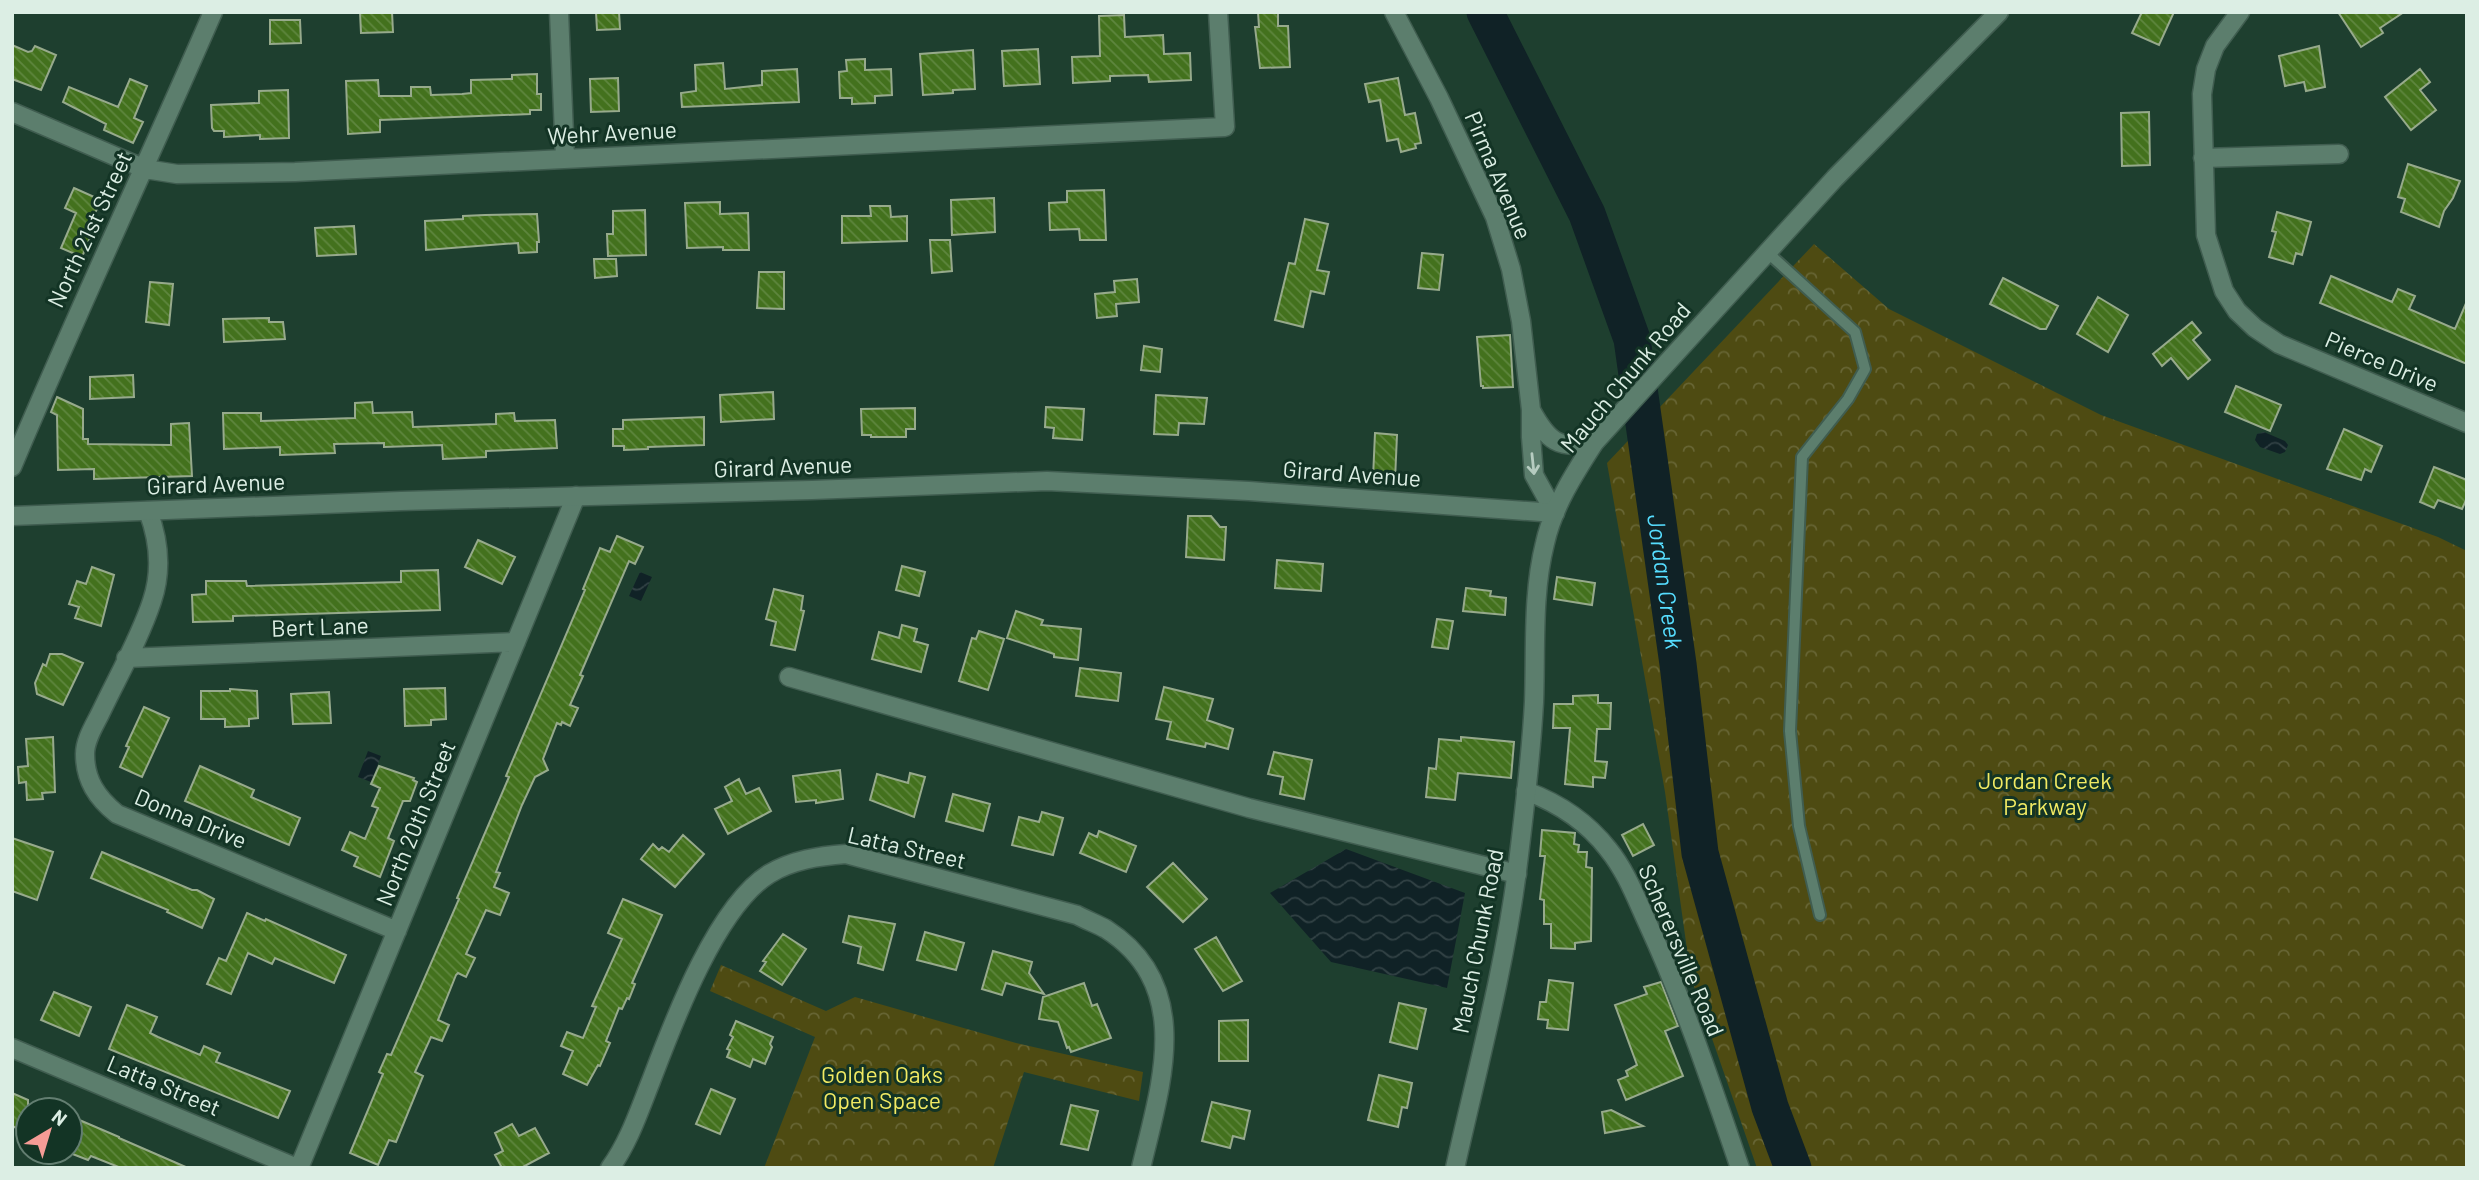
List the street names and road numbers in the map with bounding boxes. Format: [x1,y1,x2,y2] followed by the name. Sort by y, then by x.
[1459,107,1539,243] street label: Pirma Avenue
[546,115,678,149] street label: Wehr Avenue
[41,146,137,312] street label: North 21st Street
[1554,296,1696,458] street label: Mauch Chunk Road
[2321,325,2443,397] street label: Pierce Drive
[713,450,853,482] street label: Girard Avenue
[1282,454,1422,492] street label: Girard Avenue
[146,467,286,499] street label: Girard Avenue
[271,610,369,642] street label: Bert Lane
[369,736,461,910] street label: North 20th Street
[131,782,251,854] street label: Donna Drive
[845,820,969,874] street label: Latta Street
[1445,846,1509,1036] street label: Mauch Chunk Road
[1633,860,1731,1040] street label: Scherersville Road
[103,1049,225,1121] street label: Latta Street

